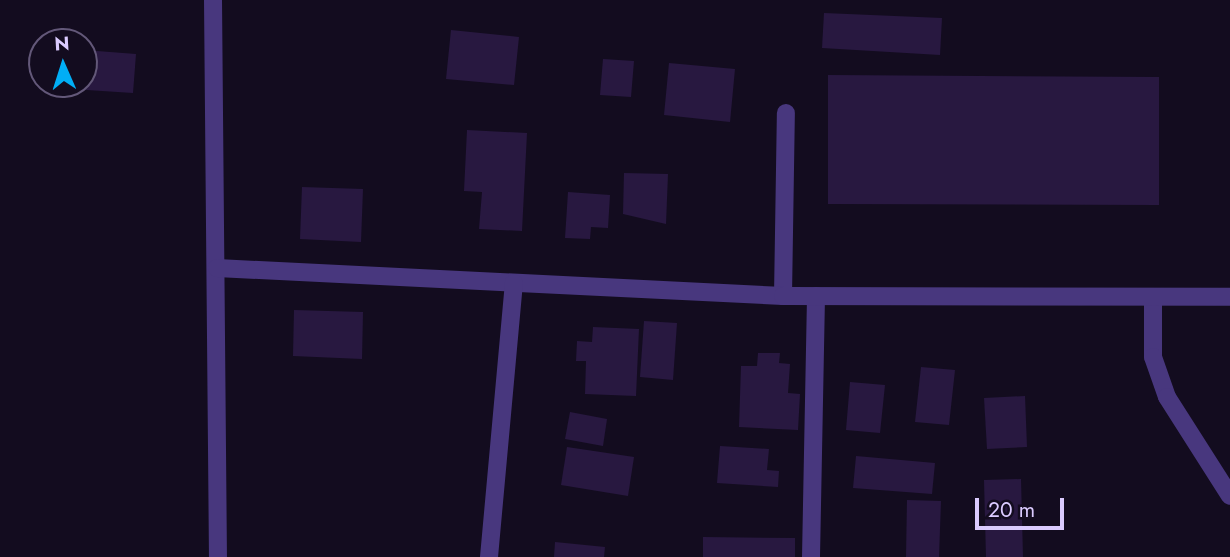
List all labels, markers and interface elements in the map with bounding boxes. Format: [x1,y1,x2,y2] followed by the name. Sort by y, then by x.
[28,28,98,98] north arrow
[54,30,70,57] text: N
[978,484,1067,528] scale bar
[988,495,1035,525] text: 20 m

